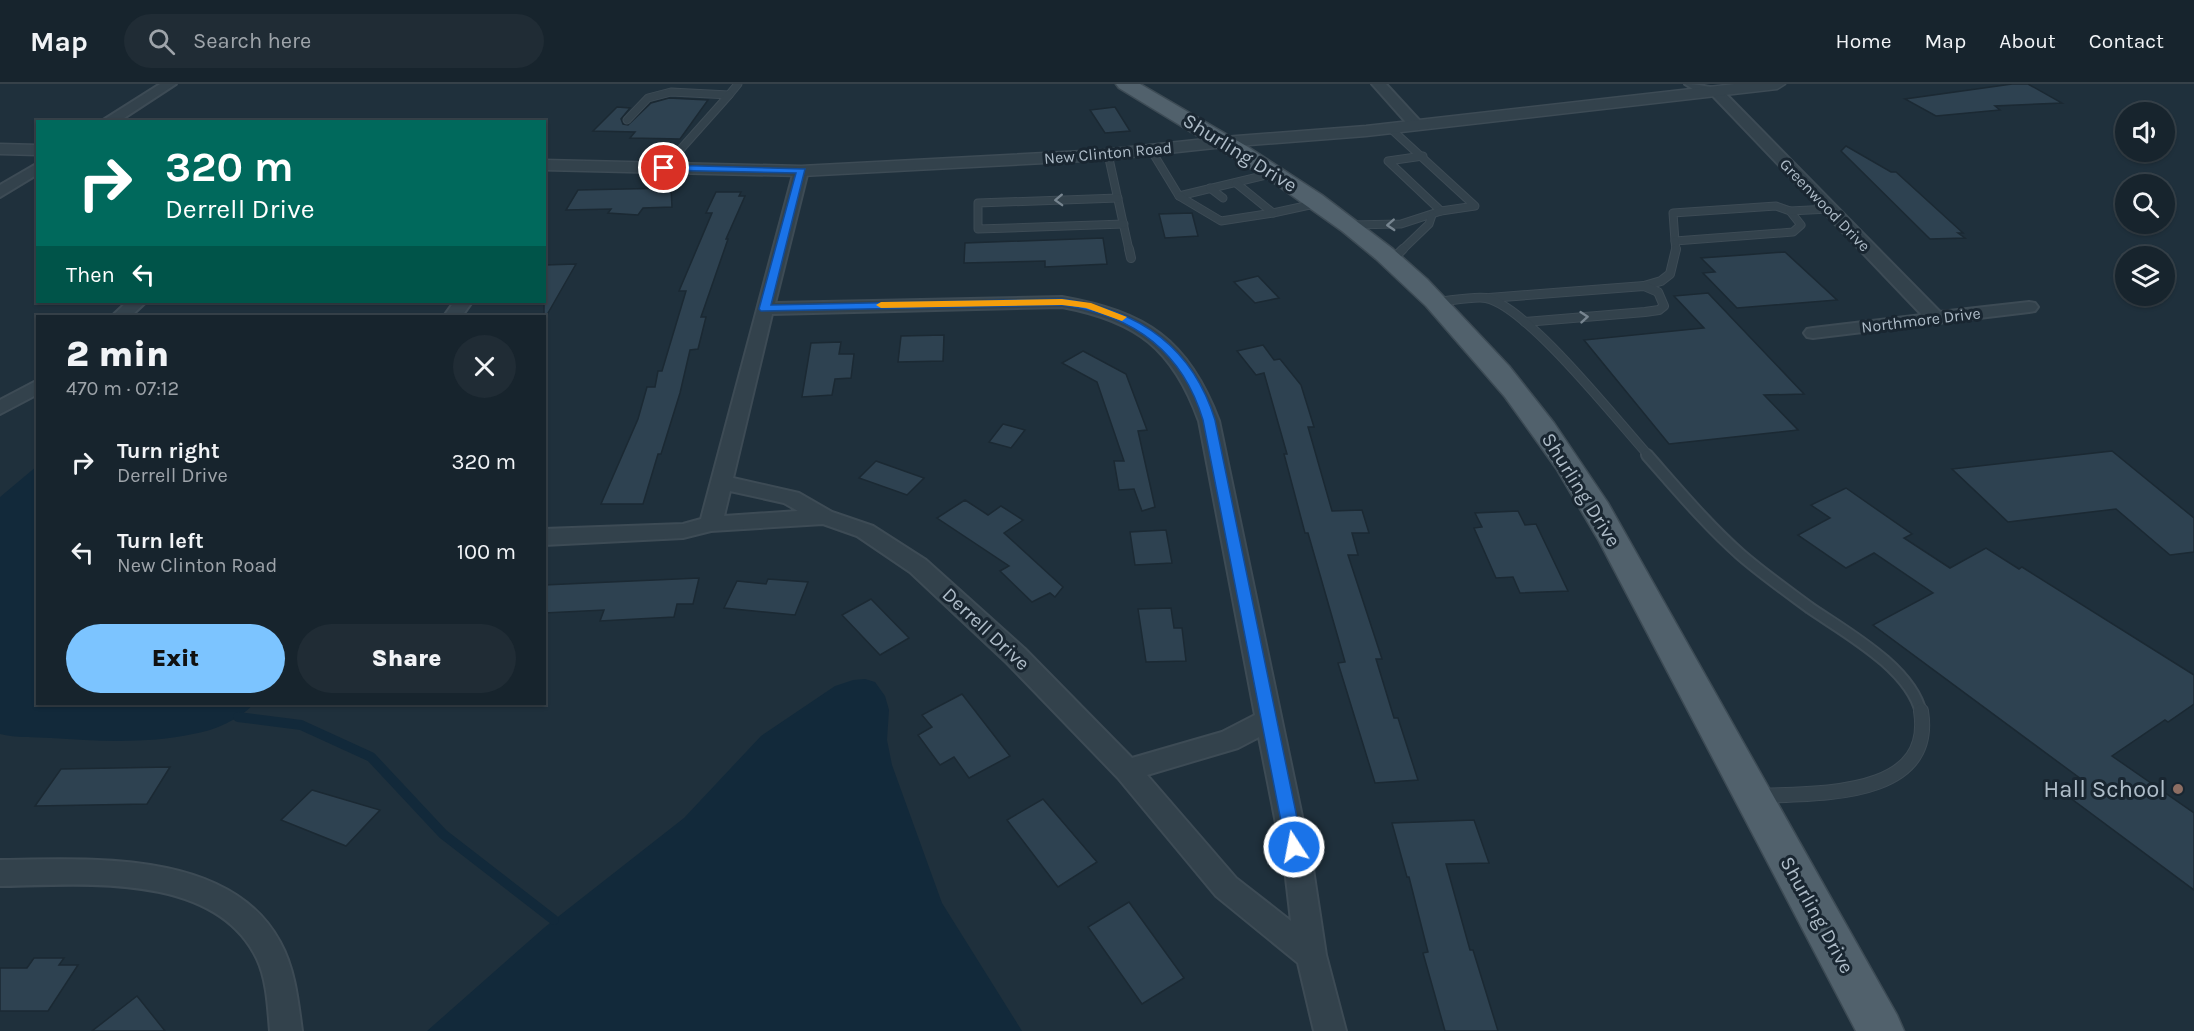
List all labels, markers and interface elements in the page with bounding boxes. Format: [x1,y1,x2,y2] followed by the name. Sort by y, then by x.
[124,14,544,68] search box
[30,25,88,58] text: Map
[145,25,178,58] icon: search
[193,28,311,54] text: Search here
[1836,29,1892,53] text: Home
[1925,29,1966,53] text: Map
[1999,29,2056,53] text: About
[2089,29,2164,53] text: Contact
[2115,102,2175,306] map controls
[2115,102,2175,162] button: sound
[1179,109,1301,197] street label: Shurling Drive
[1043,138,1173,168] street label: New Clinton Road
[165,142,294,192] text: 320 m
[638,142,689,193] pin
[66,144,144,222] icon: right
[647,151,680,184] icon: arrive
[1776,155,1874,255] street label: Greenwood Drive
[2115,174,2175,234] button: search
[165,193,315,225] text: Derrell Drive
[1055,194,1064,207] one-way arrow
[1387,218,1396,231] one-way arrow
[2115,246,2175,306] button: layers
[127,258,160,291] icon: left
[66,262,115,288] text: Then
[1860,303,1982,337] street label: Northmore Drive
[1579,311,1588,324] one-way arrow
[66,333,169,375] text: 2 min
[453,335,516,398] button: close
[66,377,179,400] text: 470 m · 07:12
[1537,429,1625,551] street label: Shurling Drive
[117,438,220,464] text: Turn right
[66,446,99,479] icon: right
[451,449,516,475] text: 320 m
[117,464,228,487] text: Derrell Drive
[117,528,204,554] text: Turn left
[66,536,99,569] icon: left
[457,539,516,565] text: 100 m
[117,554,277,577] text: New Clinton Road
[938,583,1034,675] street label: Derrell Drive
[66,624,285,693] button: Exit
[297,624,516,693] button: Share
[2043,775,2166,803] place label: Hall School
[2171,782,2185,796] marker: Hall School
[1262,815,1326,879] position arrow
[1775,853,1859,977] street label: Shurling Drive

